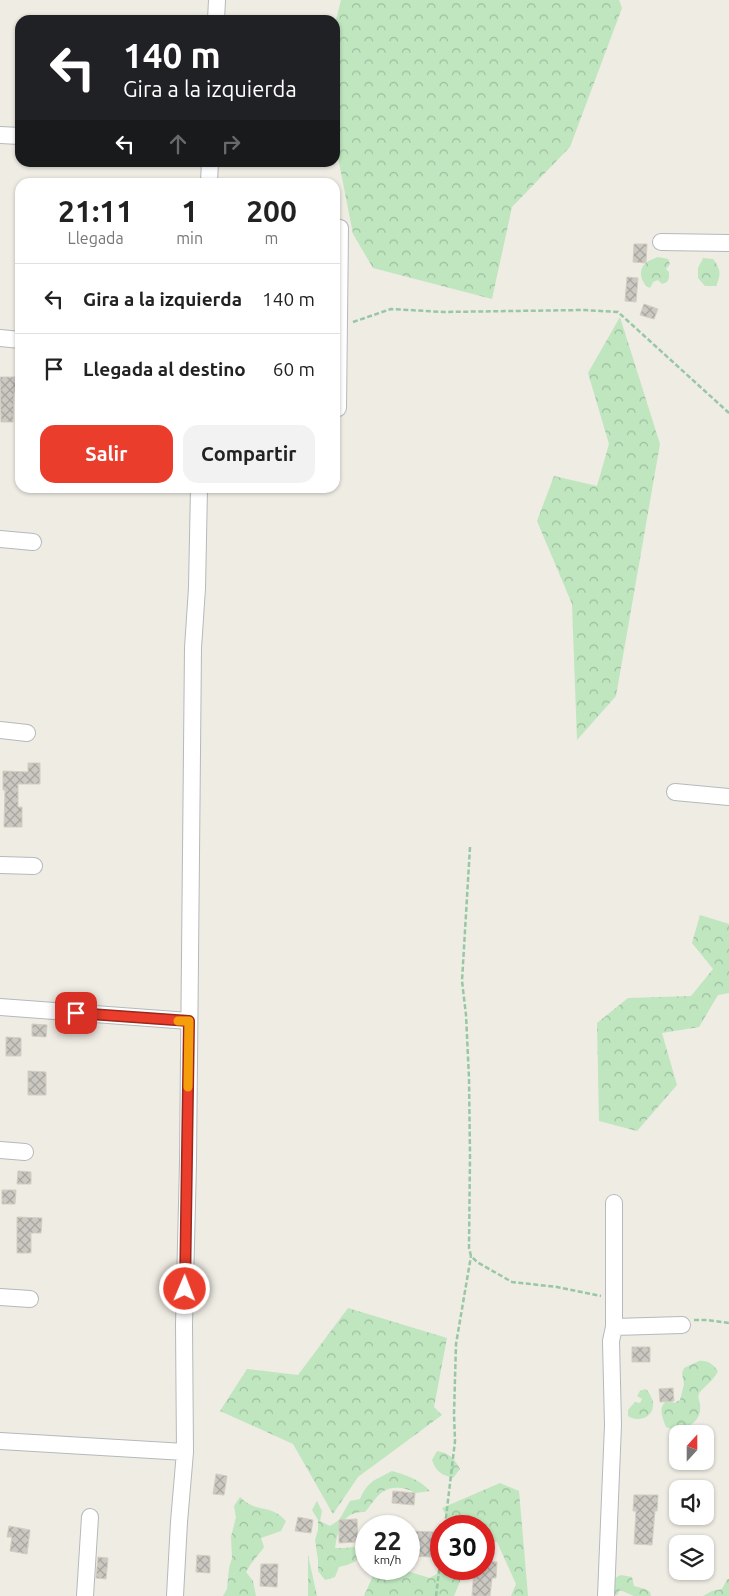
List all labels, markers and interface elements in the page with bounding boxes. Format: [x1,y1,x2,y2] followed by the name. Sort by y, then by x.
[40,35,105,100] icon: left
[123,35,221,75] text: 140 m
[123,76,297,101] text: Gira a la izquierda
[111,130,139,158] icon: left
[164,130,192,158] icon: ahead
[217,130,245,158] icon: right
[58,194,133,228] text: 21:11
[181,194,198,228] text: 1
[246,194,297,228] text: 200
[68,229,124,247] text: Llegada
[176,229,203,247] text: min
[265,229,278,247] text: m
[40,285,68,313] icon: left
[83,288,242,310] text: Gira a la izquierda
[262,288,315,310] text: 140 m
[40,355,68,383] icon: arrive
[83,358,246,380] text: Llegada al destino
[273,358,315,380] text: 60 m
[40,425,173,483] button: Salir
[183,425,315,483] button: Compartir
[55,992,97,1034] pin
[62,999,90,1027] icon: arrive
[158,1262,210,1314] position arrow
[669,1425,714,1470] north arrow
[669,1425,714,1580] map controls
[669,1480,714,1525] button: sound
[430,1515,495,1580] speed limit sign: 30
[373,1527,402,1555] text: 22
[669,1535,714,1580] button: layers
[374,1553,401,1566] text: km/h

